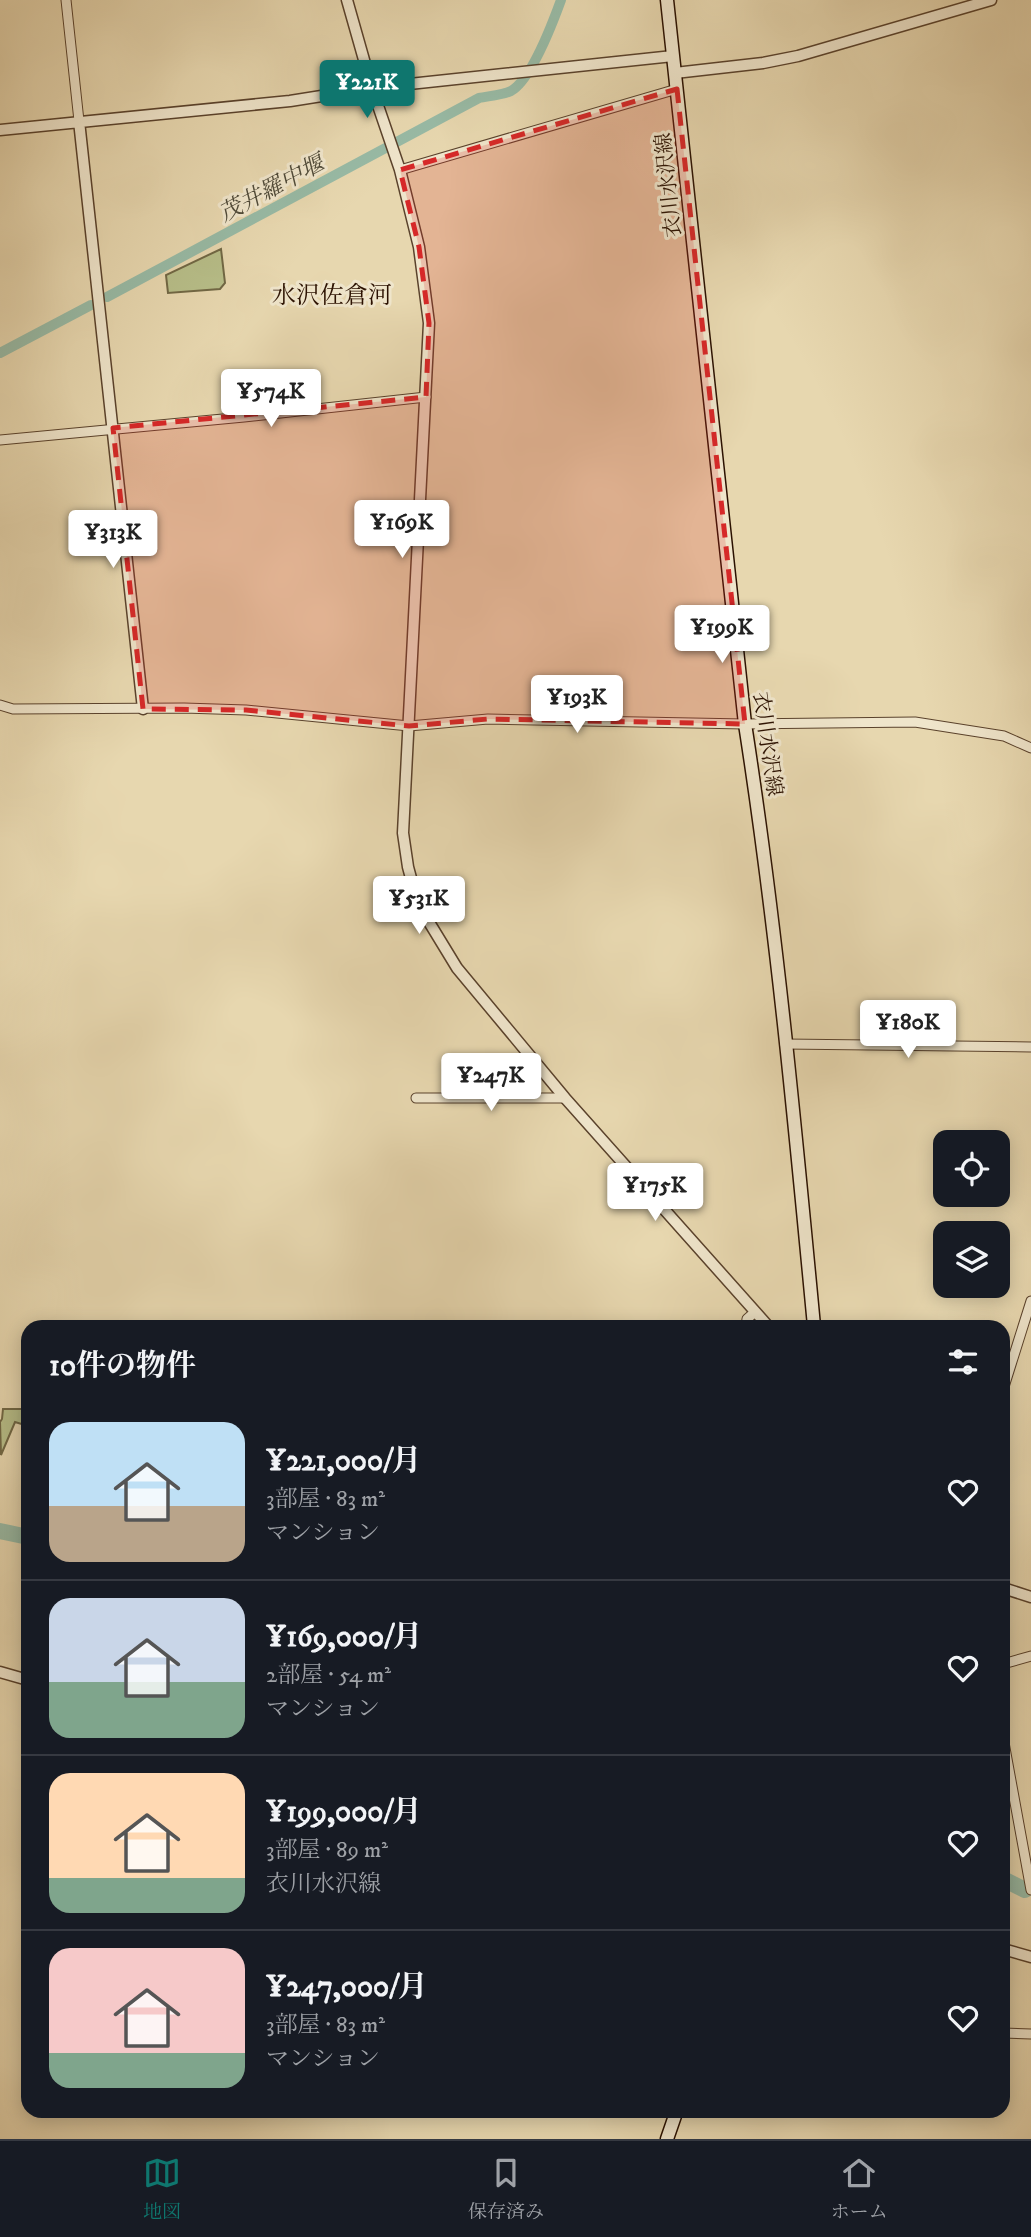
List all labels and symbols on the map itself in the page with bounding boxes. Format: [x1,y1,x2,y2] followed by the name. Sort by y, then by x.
[318,60,416,120] pin: ¥221K
[651,131,687,238] street label: 衣川水沢線
[214,148,333,229] water label: 茂井羅中堰
[272,281,392,311] district label: 水沢佐倉河
[222,370,320,429] pin: ¥574K
[353,500,451,560] pin: ¥169K
[64,510,162,570] pin: ¥313K
[673,606,771,665] pin: ¥199K
[528,676,626,735] pin: ¥193K
[747,690,787,798] street label: 衣川水沢線
[370,876,468,936] pin: ¥531K
[859,1000,957,1060] pin: ¥180K
[442,1054,540,1113] pin: ¥247K
[606,1164,704,1223] pin: ¥175K

